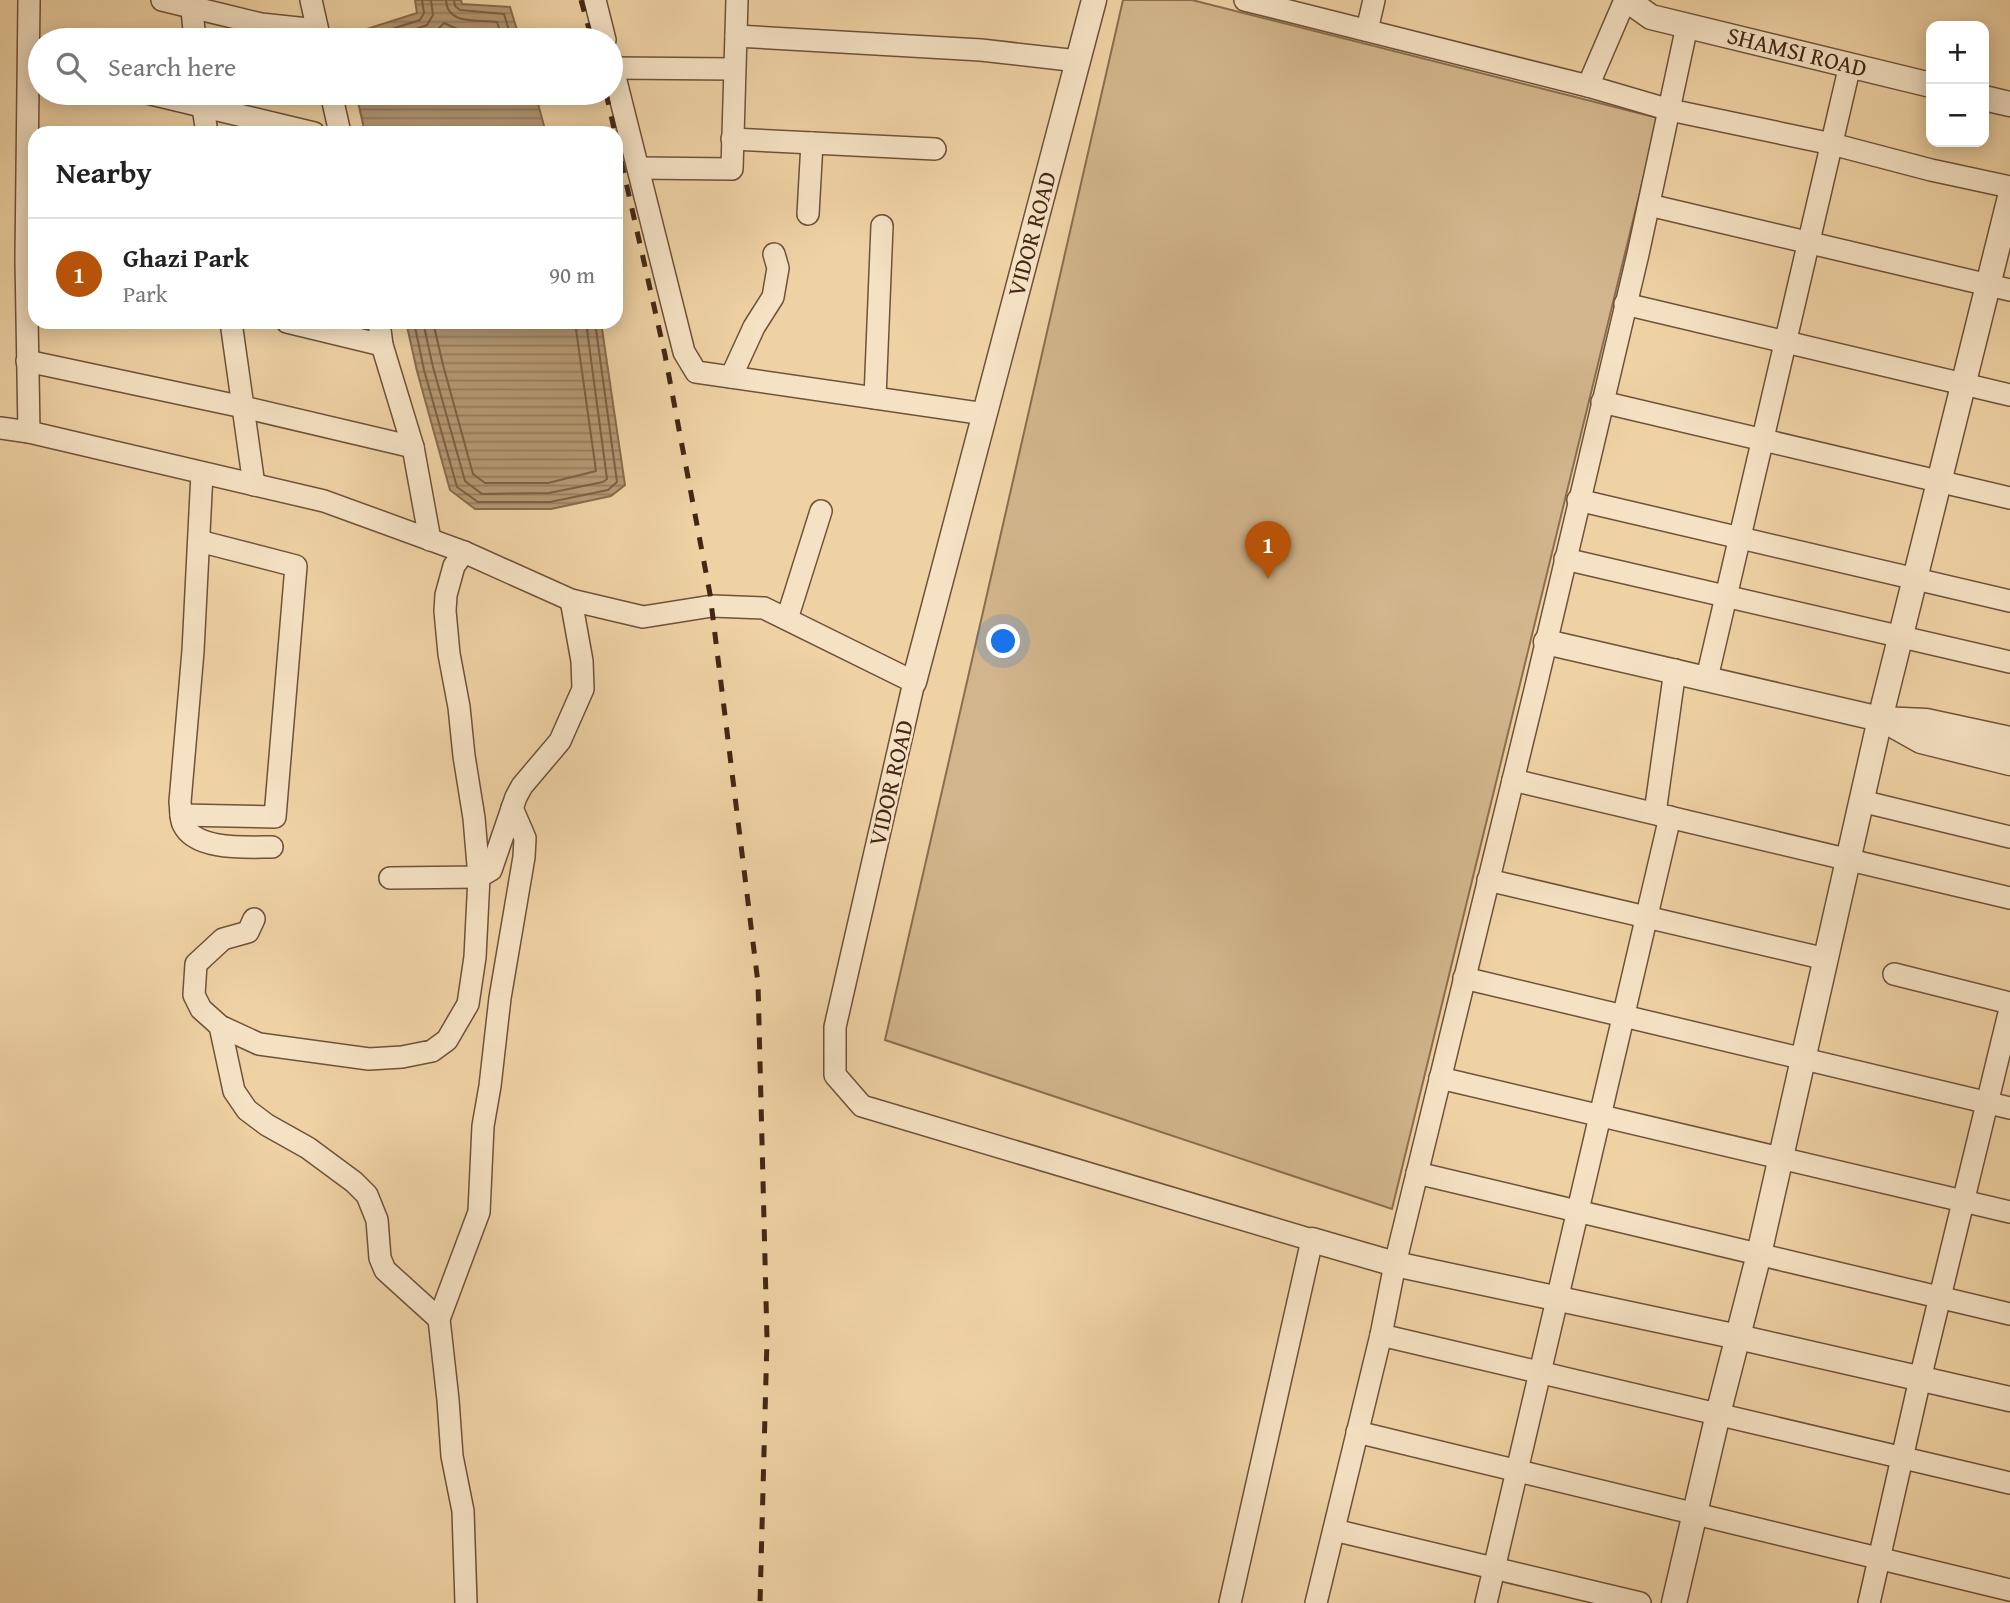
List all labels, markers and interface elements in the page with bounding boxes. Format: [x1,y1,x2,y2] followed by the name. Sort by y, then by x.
[1723,17,1871,86] street label: SHAMSI ROAD
[1926,21,1989,147] map controls
[1926,21,1989,84] button: +
[28,28,623,105] search box
[108,47,236,86] text: Search here
[52,48,90,86] icon: search
[1926,84,1989,147] button: −
[56,150,152,194] text: Nearby
[998,167,1065,300] street label: VIDOR ROAD
[123,238,249,277] text: Ghazi Park
[73,258,85,291] text: 1
[549,258,595,291] text: 90 m
[123,277,167,310] text: Park
[1245,521,1291,579] pin: 1
[986,624,1020,658] your location
[859,716,922,849] street label: VIDOR ROAD

